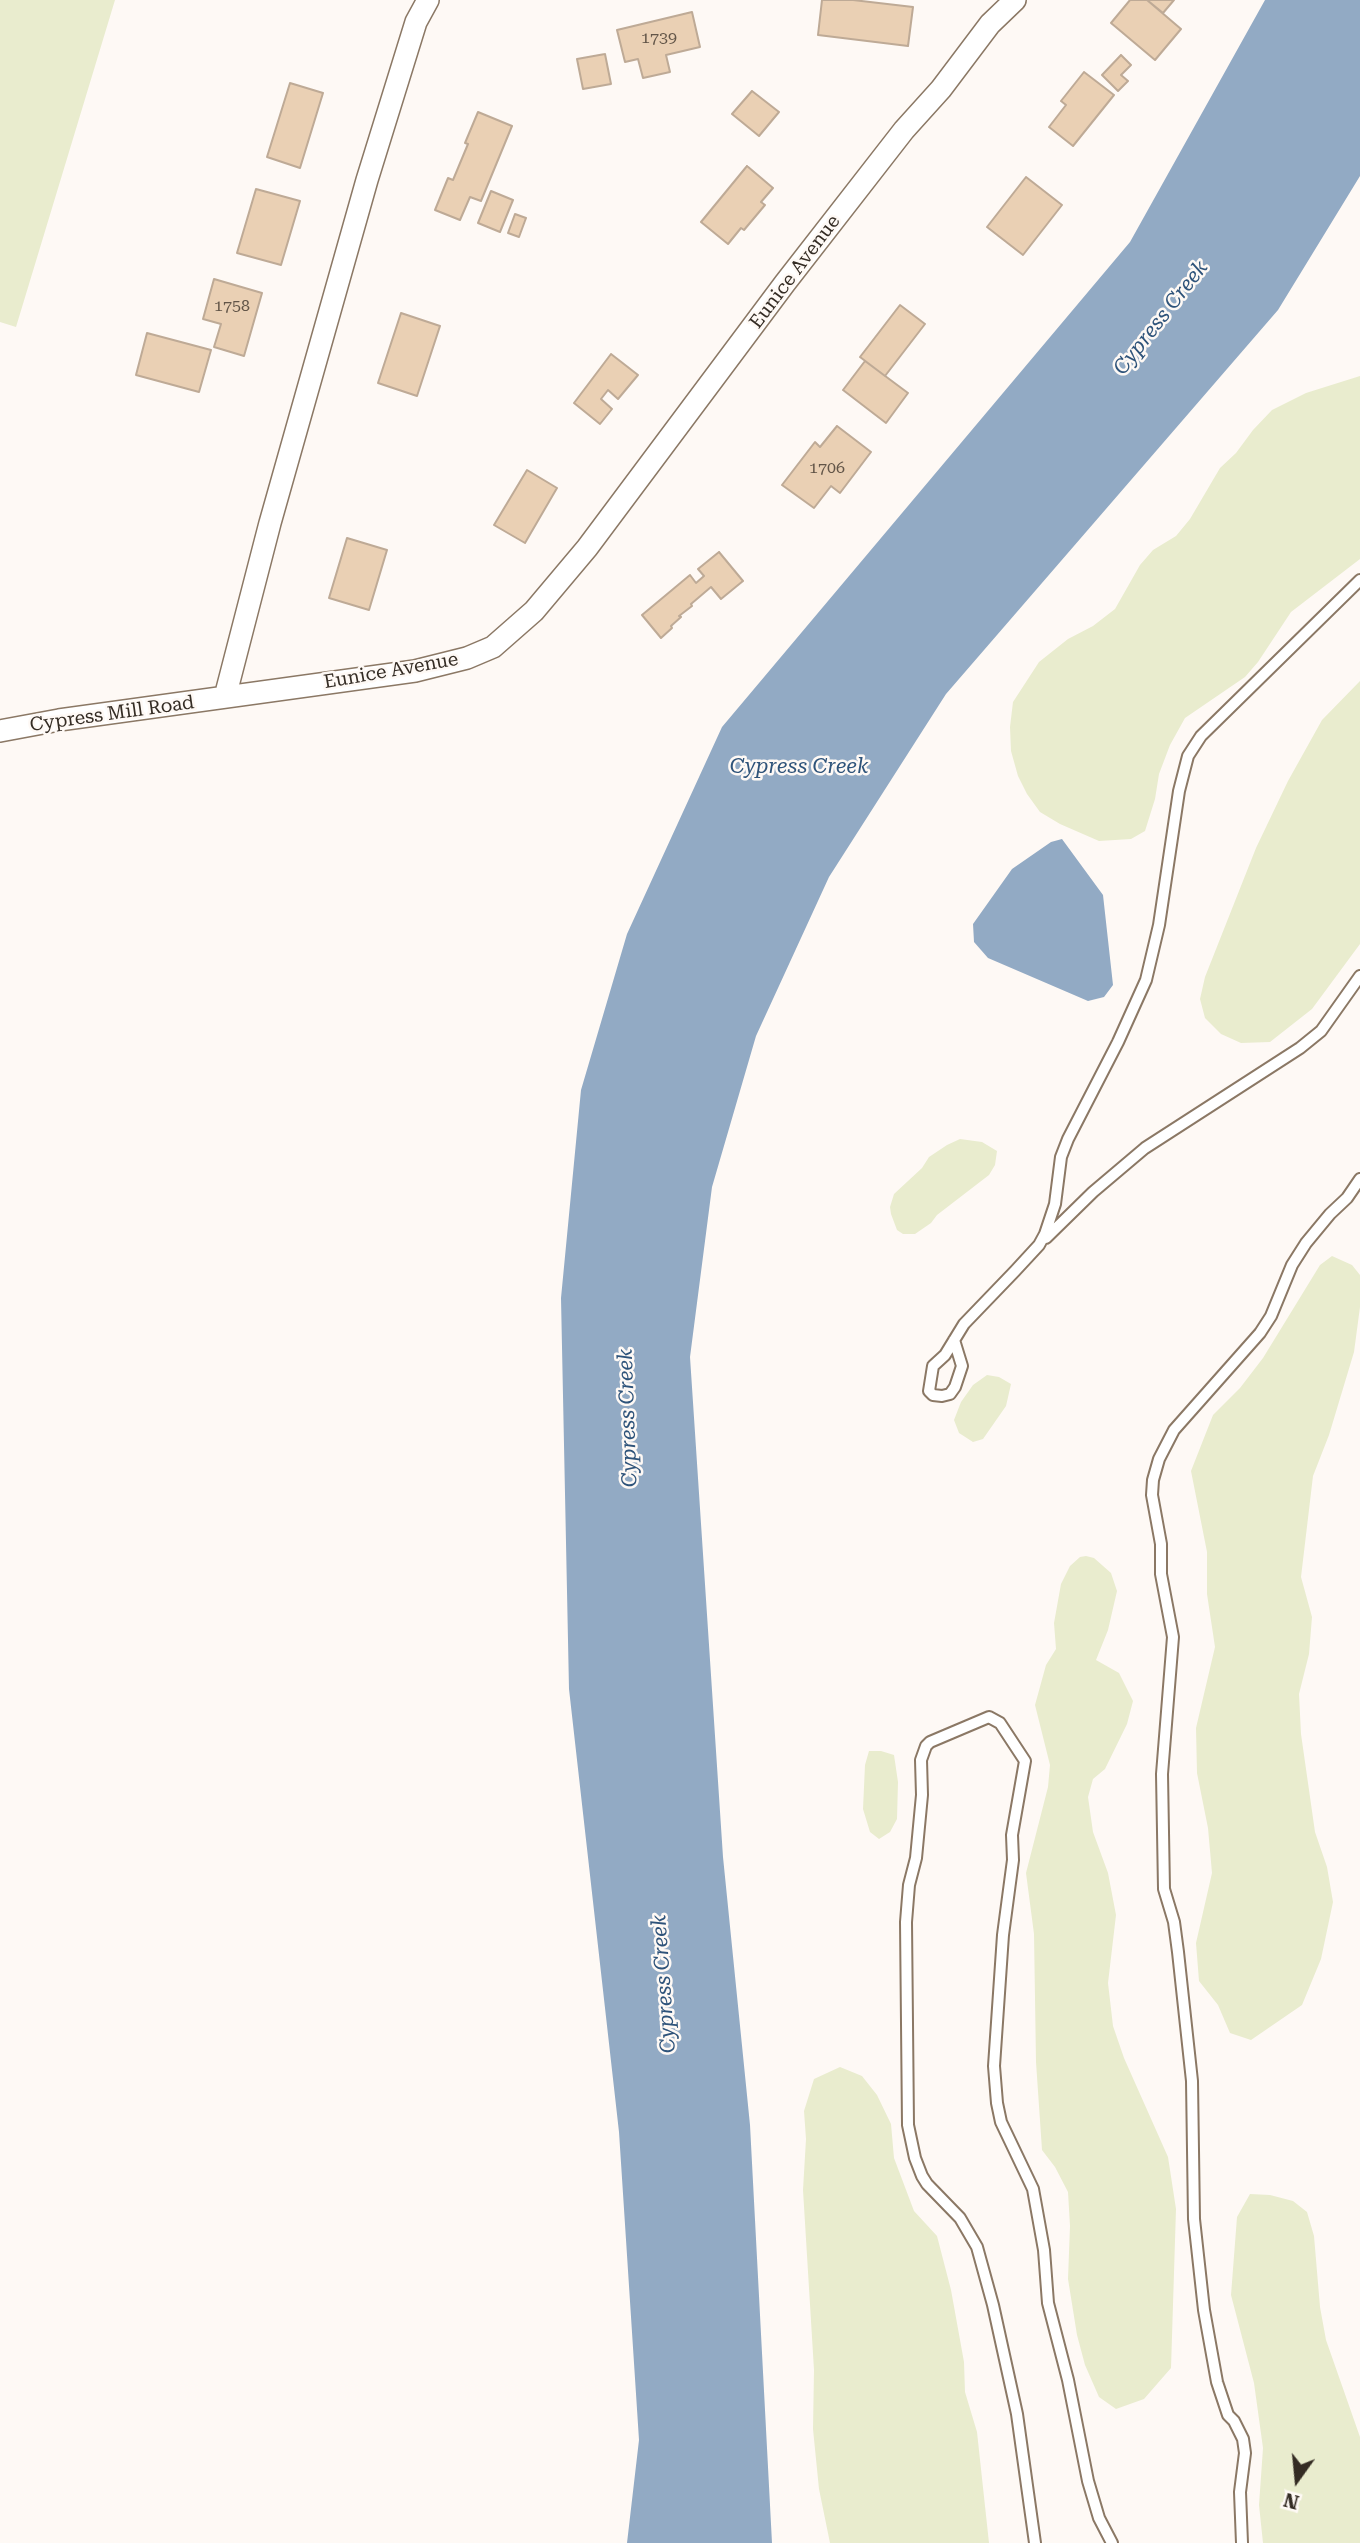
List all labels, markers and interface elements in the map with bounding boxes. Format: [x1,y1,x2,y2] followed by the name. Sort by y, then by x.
[641,28,677,48] house number: 1739
[745,211,845,333] street label: Eunice Avenue
[1108,256,1214,380] water label: Cypress Creek
[214,296,250,316] house number: 1758
[809,458,845,478] house number: 1706
[322,648,460,694] street label: Eunice Avenue
[28,691,196,737] street label: Cypress Mill Road
[730,754,868,780] water label: Cypress Creek
[613,1348,643,1488] water label: Cypress Creek
[647,1914,681,2054] water label: Cypress Creek
[1262,2445,1332,2515] north arrow
[1281,2488,1301,2514] text: N

